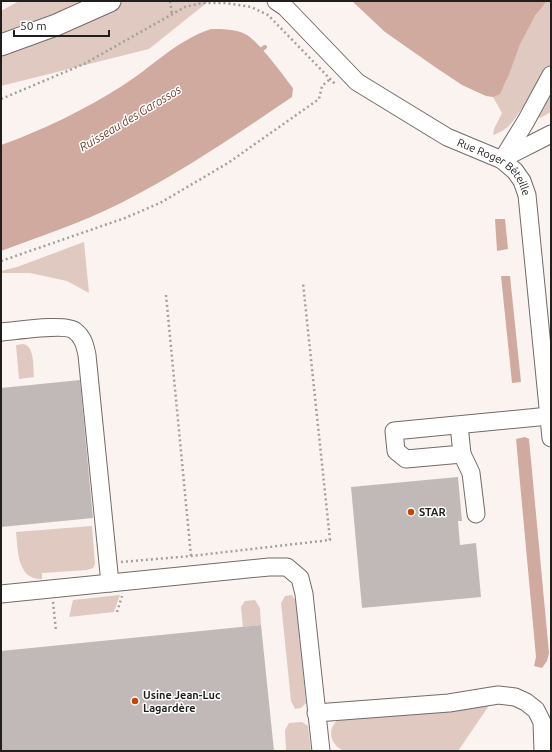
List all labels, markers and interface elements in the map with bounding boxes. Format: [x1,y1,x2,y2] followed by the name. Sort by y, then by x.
[14,12,109,38] scale bar
[20,19,47,32] text: 50 m
[77,83,183,153] water label: Ruisseau des Garossos
[455,136,533,197] street label: Rue Roger Béteille
[419,506,446,518] place label: STAR
[406,507,416,517] marker: STAR
[143,689,221,714] place label: Usine Jean-Luc Lagardère
[130,696,140,706] marker: Usine Jean-Luc Lagardère

